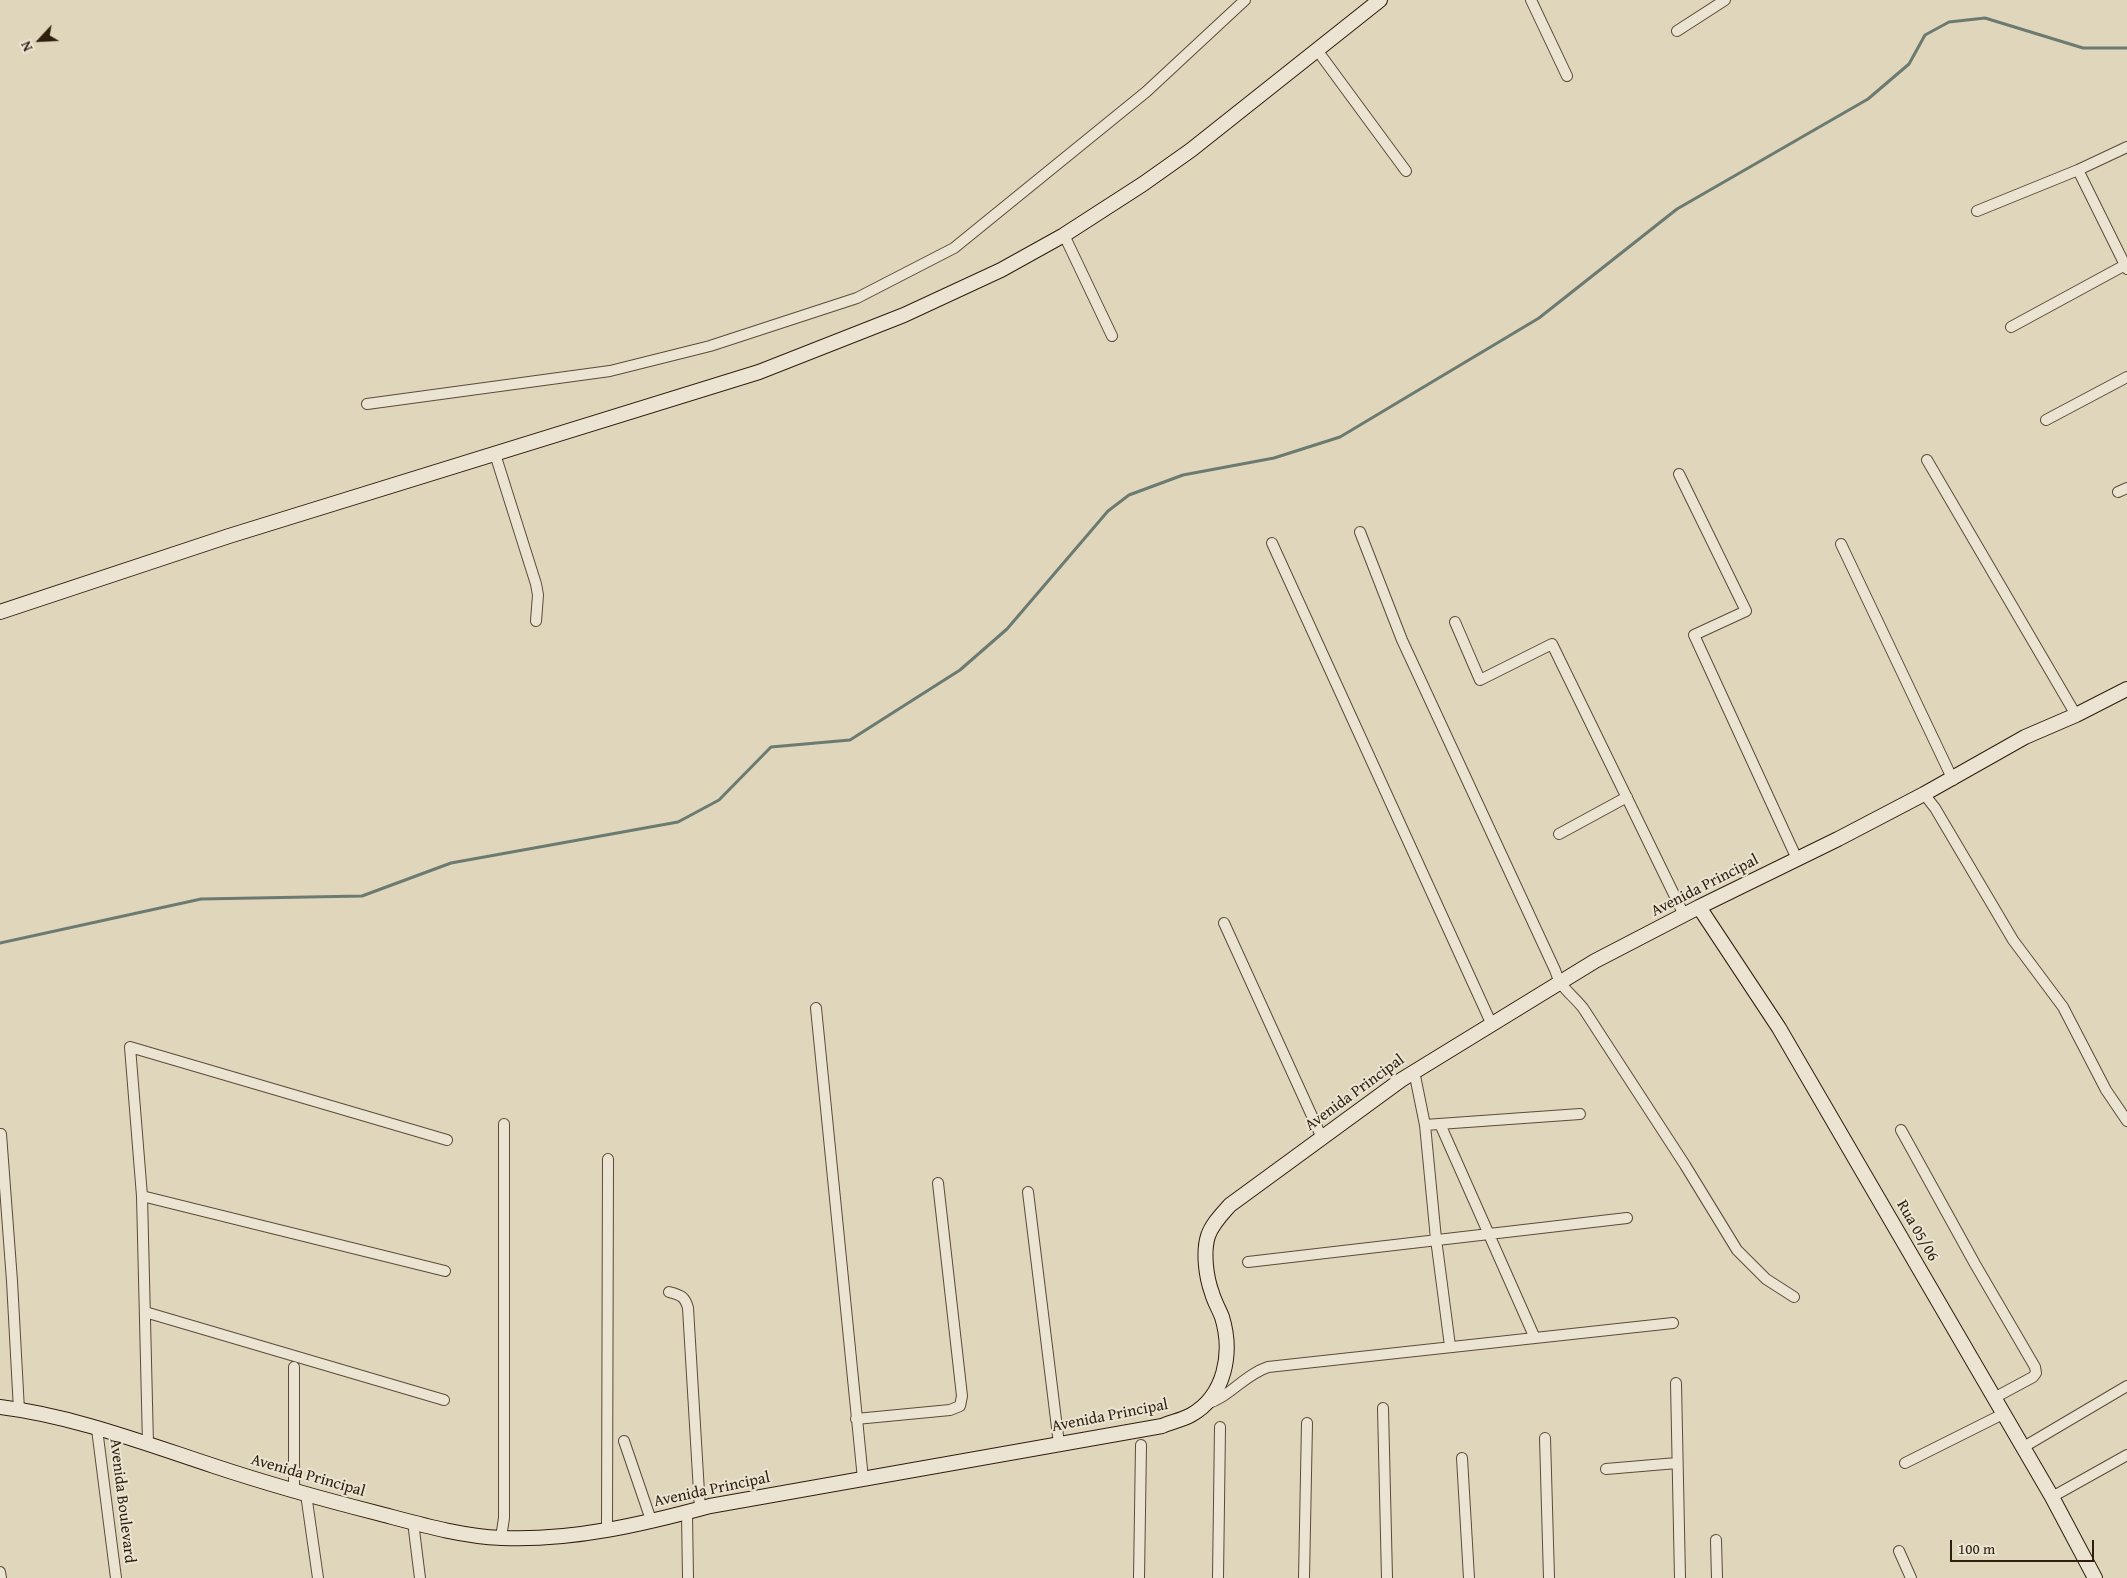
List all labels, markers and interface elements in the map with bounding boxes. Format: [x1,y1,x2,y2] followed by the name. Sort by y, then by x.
[15,15,65,65] north arrow
[15,38,37,55] text: N
[1648,851,1762,921] street label: Avenida Principal
[1302,1051,1408,1135] street label: Avenida Principal
[1892,1197,1942,1265] street label: Rua 05/06
[1050,1395,1170,1437] street label: Avenida Principal
[105,1438,139,1564] street label: Avenida Boulevard
[249,1451,367,1501] street label: Avenida Principal
[652,1468,772,1512] street label: Avenida Principal
[1952,1530,2096,1562] scale bar
[1958,1538,1995,1559] text: 100 m

